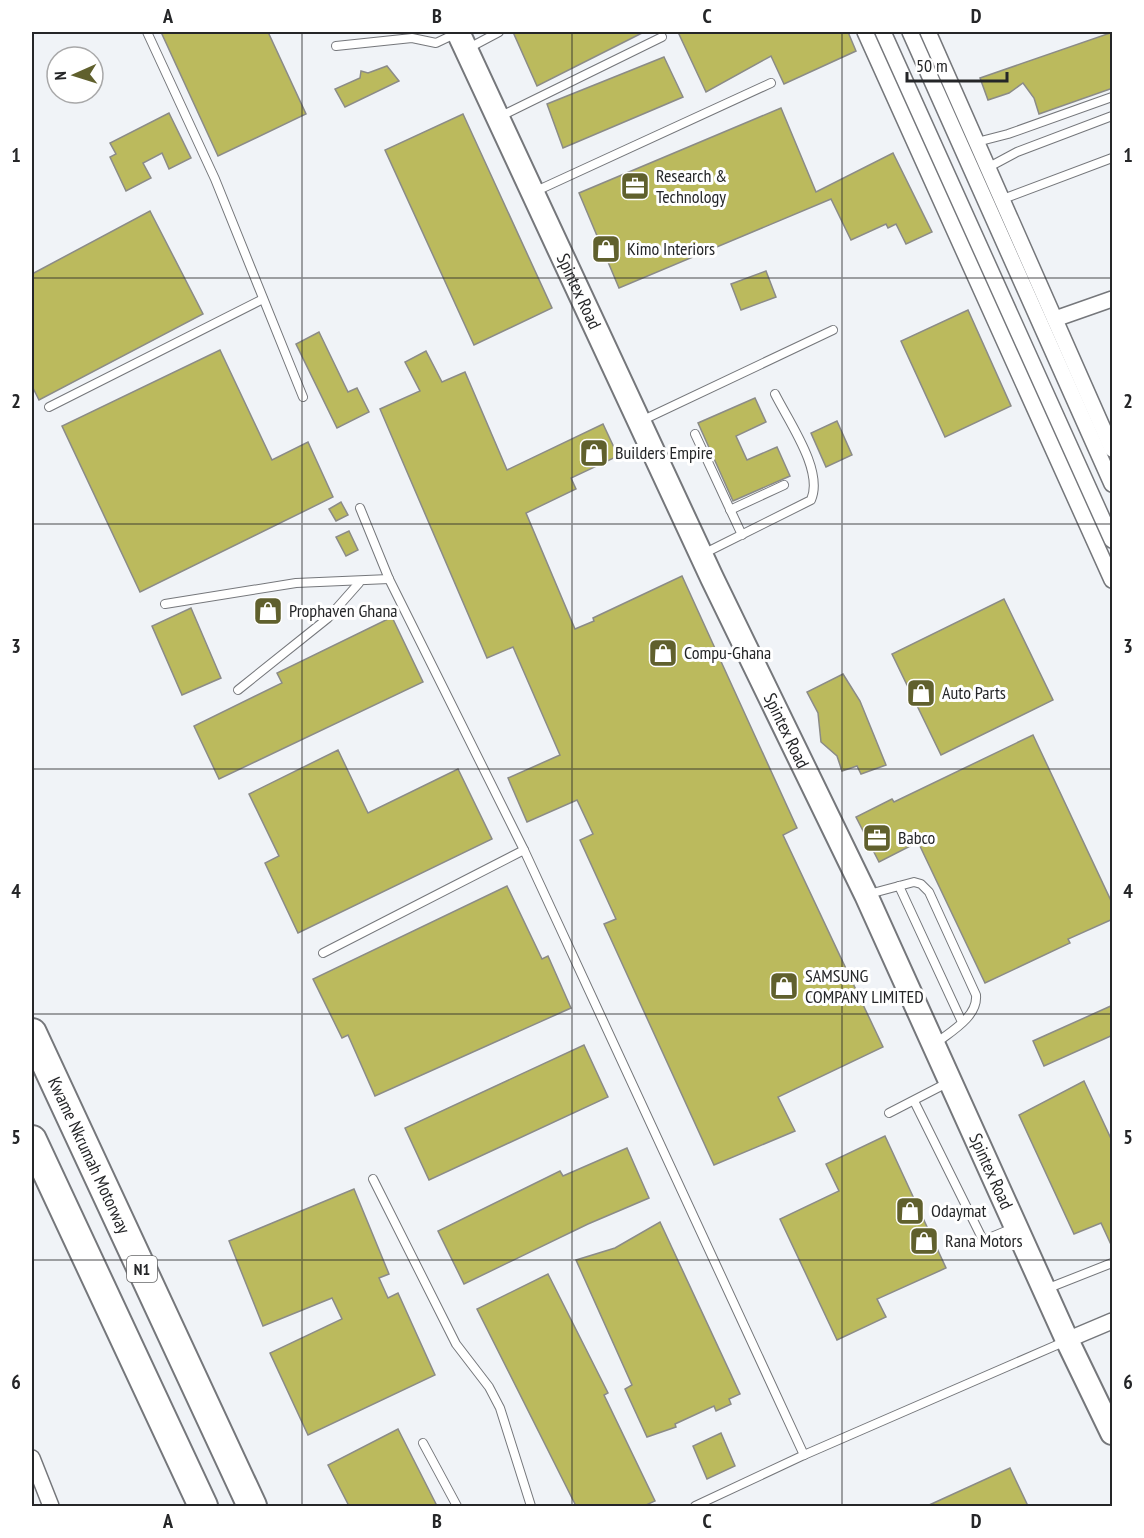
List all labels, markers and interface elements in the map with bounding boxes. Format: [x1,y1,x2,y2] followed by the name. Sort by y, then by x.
[162,3,174,29] text: A
[432,3,442,29] text: B
[702,3,712,29] text: C
[971,3,982,29] text: D
[45,45,105,105] north arrow
[907,45,1008,83] scale bar
[916,54,948,77] text: 50 m
[50,71,70,81] text: N
[11,142,21,168] text: 1
[1123,142,1133,168] text: 1
[656,164,727,208] place label: Research & Technology
[619,170,651,202] office icon: Research & Technology
[590,233,622,265] shop icon: Kimo Interiors
[627,237,715,260] place label: Kimo Interiors
[552,250,607,333] street label: Spintex Road
[11,388,21,414] text: 2
[1123,388,1133,414] text: 2
[578,437,610,469] shop icon: Builders Empire
[615,441,713,464] place label: Builders Empire
[252,595,284,627] shop icon: Prophaven Ghana
[289,599,398,622] place label: Prophaven Ghana
[11,633,21,659] text: 3
[1123,633,1133,659] text: 3
[647,637,679,669] shop icon: Compu-Ghana
[684,641,771,664] place label: Compu-Ghana
[905,677,937,709] shop icon: Auto Parts
[942,681,1006,704] place label: Auto Parts
[759,689,815,772] street label: Spintex Road
[861,822,893,854] office icon: Babco
[898,826,936,849] place label: Babco
[11,878,21,904] text: 4
[1123,878,1133,904] text: 4
[805,964,924,1008] place label: SAMSUNG COMPANY LIMITED
[768,970,800,1002] shop icon: SAMSUNG COMPANY LIMITED
[43,1073,136,1238] street label: Kwame Nkrumah Motorway
[11,1124,21,1150] text: 5
[1123,1124,1133,1150] text: 5
[964,1130,1018,1213] street label: Spintex Road
[894,1195,926,1227] shop icon: Odaymat
[931,1199,987,1222] place label: Odaymat
[908,1225,940,1257] shop icon: Rana Motors
[945,1229,1023,1252] place label: Rana Motors
[127,1256,157,1282] road number: N1
[11,1369,21,1395] text: 6
[1123,1369,1133,1395] text: 6
[162,1508,174,1534] text: A
[432,1508,442,1534] text: B
[702,1508,712,1534] text: C
[971,1508,982,1534] text: D

